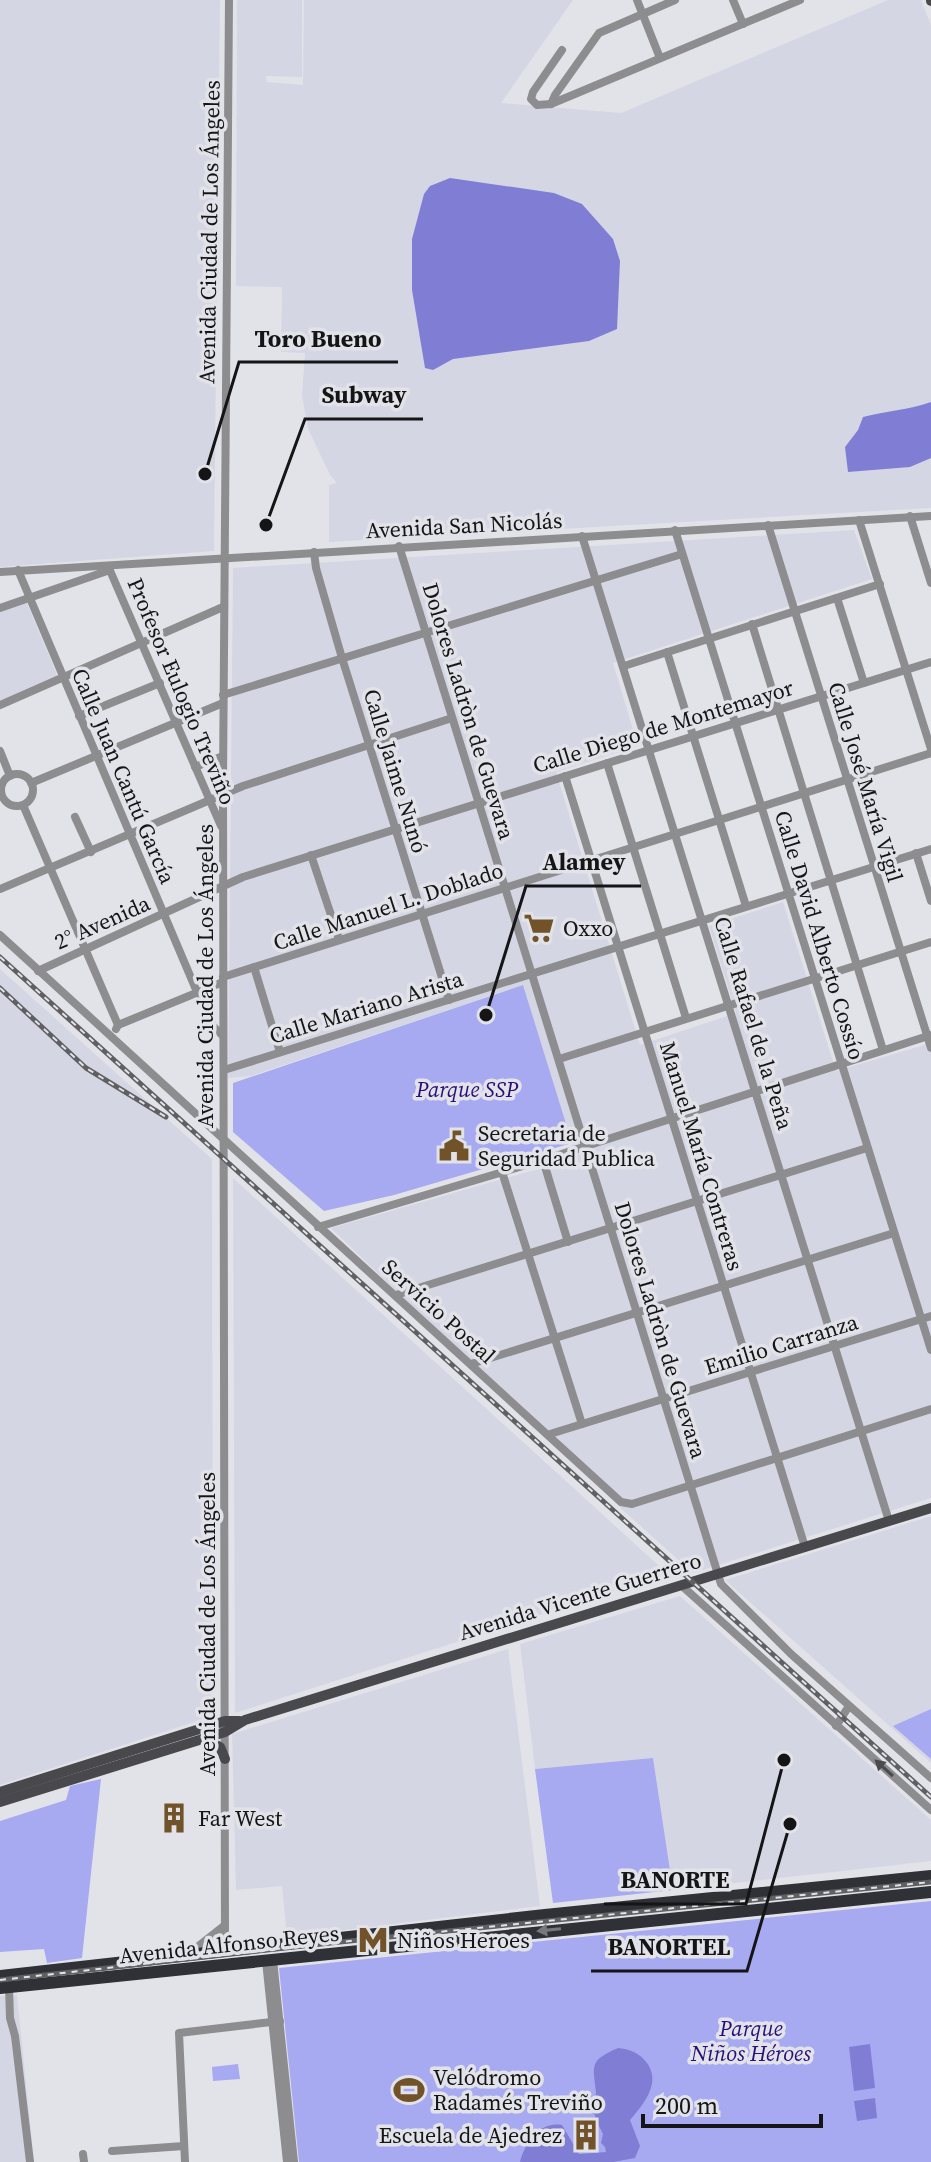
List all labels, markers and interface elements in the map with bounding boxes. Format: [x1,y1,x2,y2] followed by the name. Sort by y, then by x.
[191,80,227,384] street label: Avenida Ciudad de Los Ángeles
[239,314,398,362] callout: Toro Bueno
[254,322,382,355] text: Toro Bueno
[305,371,423,419] callout: Subway
[321,378,407,411] text: Subway
[365,505,563,545] street label: Avenida San Nicolás
[121,573,243,809] street label: Profesor Eulogio Treviño
[416,579,523,844] street label: Dolores Ladròn de Guevara
[65,664,183,889] street label: Calle Juan Cantú García
[529,672,798,780] street label: Calle Diego de Montemayor
[821,678,911,886] street label: Calle José María Vigil
[357,685,435,857] street label: Calle Jaime Nunó
[768,807,872,1063] street label: Calle David Alberto Cossío
[190,824,220,1128] street label: Avenida Ciudad de Los Ángeles
[526,838,641,886] callout: Alamey
[542,845,626,878] text: Alamey
[269,855,507,957] street label: Calle Manuel L. Doblado
[49,887,155,956] street label: 2° Avenida
[522,911,556,945] supermarket icon: Oxxo
[563,913,613,943] place label: Oxxo
[707,913,801,1134] street label: Calle Rafael de la Peña
[266,963,467,1051] street label: Calle Mariano Arista
[653,1038,751,1274] street label: Manuel María Contreras
[415,1074,519,1104] park label: Parque SSP
[478,1118,656,1173] place label: Secretaria de Seguridad Publica
[437,1129,471,1163] public building icon: Secretaria de Seguridad Publica
[608,1198,715,1463] street label: Dolores Ladròn de Guevara
[376,1252,502,1370] street label: Servicio Postal
[701,1306,862,1382] street label: Emilio Carranza
[192,1472,222,1776] street label: Avenida Ciudad de Los Ángeles
[455,1545,705,1647] street label: Avenida Vicente Guerrero
[874,1760,894,1777] one-way arrow
[157,1801,191,1835] building icon: Far West
[198,1803,283,1833] place label: Far West
[604,1856,746,1904] callout: BANORTE
[620,1863,730,1896] text: BANORTE
[117,1918,341,1970] street label: Avenida Alfonso Reyes
[356,1923,390,1957] metro station icon: Niños Heroes
[591,1923,747,1971] callout: BANORTEL
[536,1924,561,1937] one-way arrow
[397,1925,530,1955] place label: Niños Heroes
[607,1930,731,1963] text: BANORTEL
[690,2013,811,2068] park label: Parque Niños Héroes
[433,2062,603,2117] place label: Velódromo Radamés Treviño
[392,2073,426,2107] sports icon: Velódromo Radamés Treviño
[643,2078,821,2128] scale bar
[655,2089,718,2122] text: 200 m
[569,2118,603,2152] building icon: Escuela de Ajedrez
[379,2120,562,2150] place label: Escuela de Ajedrez

